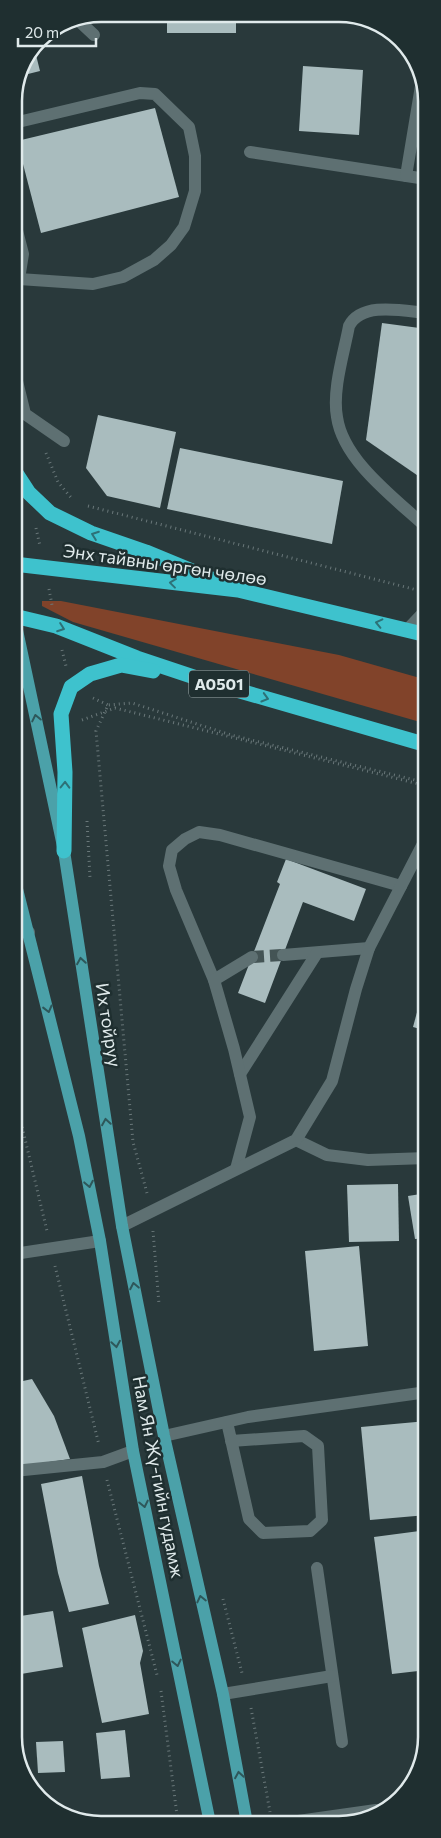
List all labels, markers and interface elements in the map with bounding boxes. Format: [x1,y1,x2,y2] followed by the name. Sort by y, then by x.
[18,15,95,47] scale bar
[25,23,59,41] text: 20 m
[92,530,100,540] one-way arrow
[62,539,268,589] street label: Энх тайвны өргөн чөлөө
[168,578,176,589] one-way arrow
[375,618,384,629] one-way arrow
[56,622,65,632] one-way arrow
[189,671,249,698] road number: A0501
[260,692,268,702] one-way arrow
[32,713,42,722] one-way arrow
[59,781,70,789] one-way arrow
[76,957,86,965] one-way arrow
[91,981,126,1069] street label: Их тойруу
[42,1004,53,1013] one-way arrow
[101,1117,111,1126] one-way arrow
[83,1179,93,1188] one-way arrow
[129,1282,140,1291] one-way arrow
[110,1340,121,1348] one-way arrow
[129,1374,189,1580] street label: Нам Ян Жү-гийн гудамж
[138,1500,148,1508] one-way arrow
[196,1595,207,1604] one-way arrow
[171,1659,182,1667] one-way arrow
[234,1771,244,1779] one-way arrow

